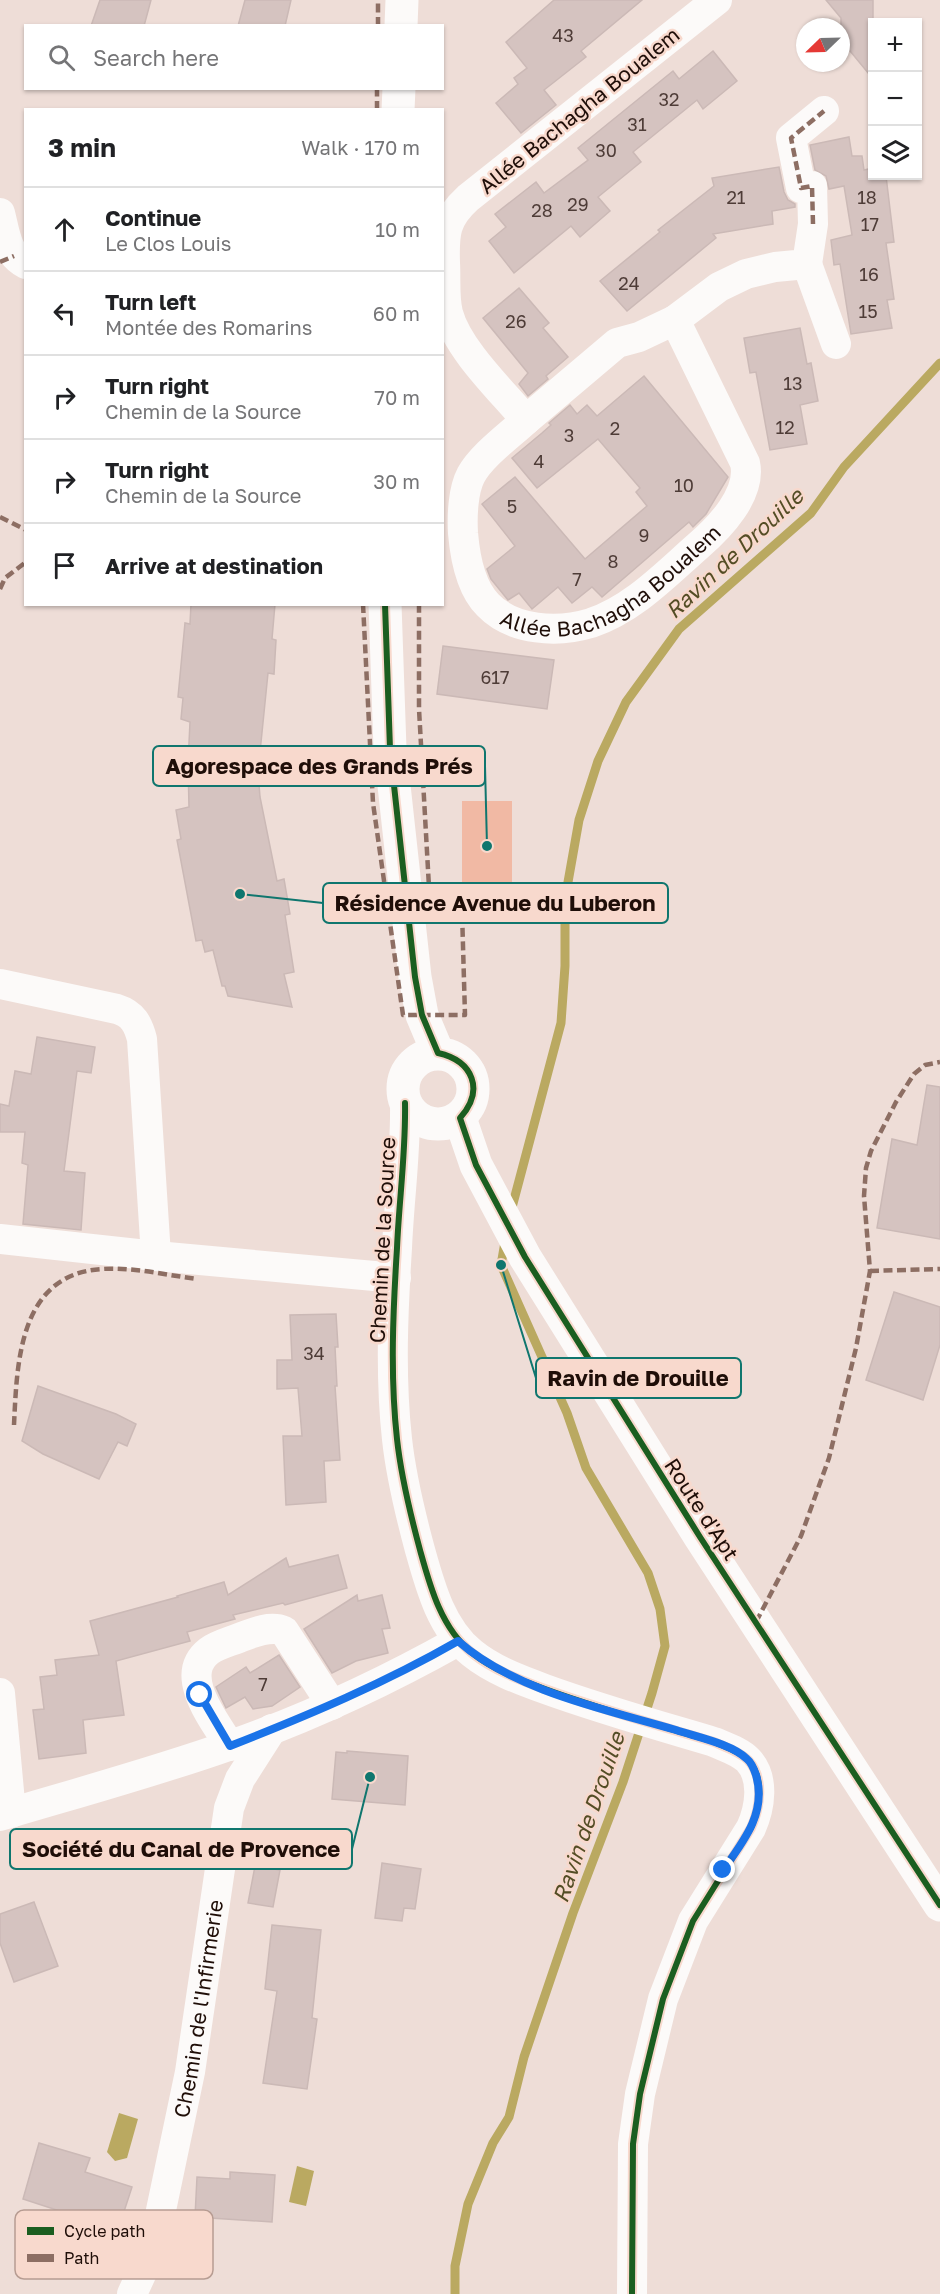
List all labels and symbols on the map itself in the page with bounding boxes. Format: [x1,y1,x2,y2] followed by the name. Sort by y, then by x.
[796,18,850,72] north arrow
[474,21,684,199] street label: Allée Bachagha Boualem
[552,24,574,46] house number: 43
[659,88,679,110] house number: 32
[627,113,647,135] house number: 31
[595,139,617,161] house number: 30
[726,186,746,208] house number: 21
[857,186,877,208] house number: 18
[567,193,589,215] house number: 29
[531,199,553,221] house number: 28
[861,213,879,235] house number: 17
[859,263,879,285] house number: 16
[618,272,640,294] house number: 24
[858,300,878,322] house number: 15
[505,310,527,332] house number: 26
[783,372,803,394] house number: 13
[775,416,795,438] house number: 12
[610,417,620,439] house number: 2
[564,424,574,446] house number: 3
[534,450,545,472] house number: 4
[674,474,694,496] house number: 10
[659,481,810,624] water label: Ravin de Drouille
[507,495,517,517] house number: 5
[496,519,726,642] street label: Allée Bachagha Boualem
[639,524,649,546] house number: 9
[608,550,618,572] house number: 8
[572,568,582,590] house number: 7
[480,666,510,688] house number: 617
[153,746,485,786] callout: Agorespace des Grands Prés
[165,752,473,779] text: Agorespace des Grands Prés
[323,883,668,923] callout: Résidence Avenue du Luberon
[334,889,656,916] text: Résidence Avenue du Luberon
[364,1136,400,1344] street label: Chemin de la Source
[303,1342,325,1364] house number: 34
[536,1358,741,1398] callout: Ravin de Drouille
[547,1364,729,1391] text: Ravin de Drouille
[659,1453,745,1565] street label: Route d'Apt
[258,1673,268,1695] house number: 7
[186,1681,212,1707] route start
[546,1726,631,1906] water label: Ravin de Drouille
[10,1829,352,1869] callout: Société du Canal de Provence
[22,1835,340,1862] text: Société du Canal de Provence
[709,1856,735,1882] route end
[168,1898,228,2120] street label: Chemin de l'Infirmerie
[15,2210,213,2279] legend
[64,2221,145,2241] text: Cycle path
[64,2248,99,2268] text: Path

